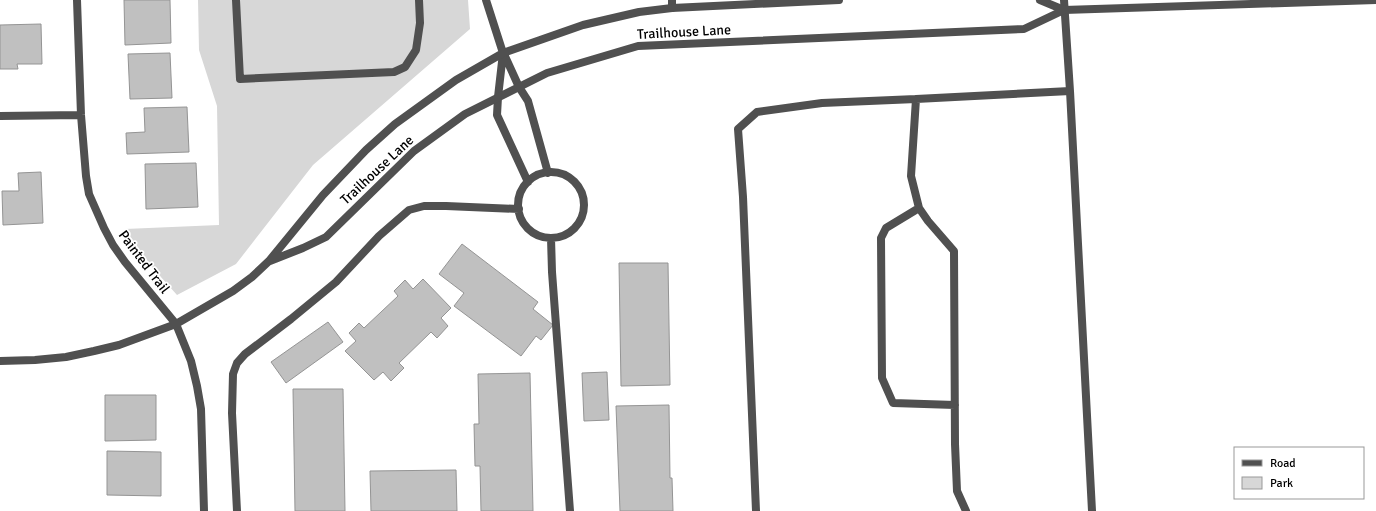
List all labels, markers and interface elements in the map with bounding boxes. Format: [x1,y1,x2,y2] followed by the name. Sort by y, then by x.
[637,21,731,43] street label: Trailhouse Lane
[337,132,417,208] street label: Trailhouse Lane
[115,227,173,297] street label: Painted Trail
[1234,447,1364,499] legend
[1270,456,1296,471] text: Road
[1270,476,1293,491] text: Park

